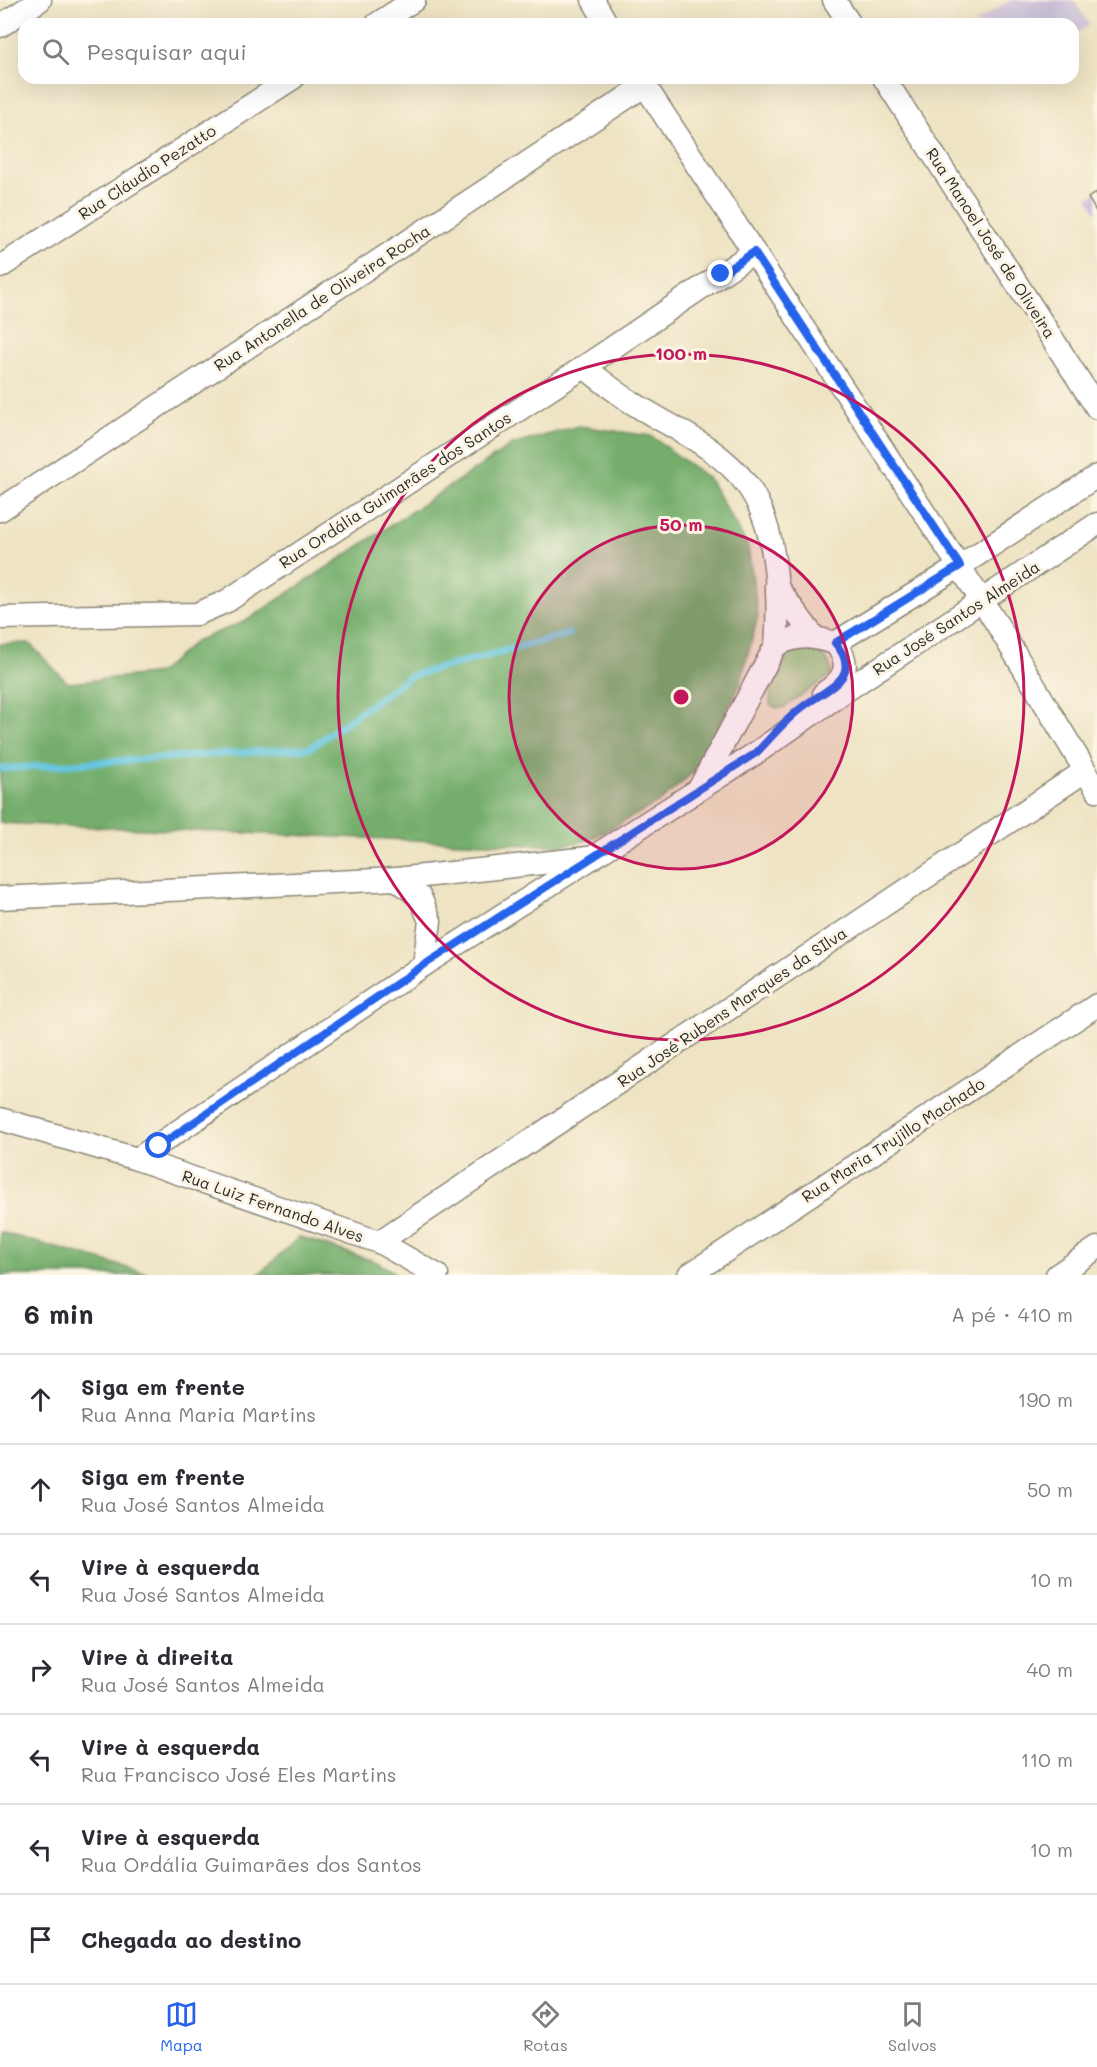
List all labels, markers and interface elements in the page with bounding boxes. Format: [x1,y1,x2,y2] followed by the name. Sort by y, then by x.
[18,18,1079,84] search box
[39,35,72,68] icon: search
[87,37,247,66] text: Pesquisar aqui
[74,119,220,224] street label: Rua Cláudio Pezatto
[922,143,1061,342] street label: Rua Manoel José de Oliveira
[210,220,434,375] street label: Rua Antonella de Oliveira Rocha
[707,260,733,286] route end
[655,341,707,365] text: 100 m
[275,407,515,573] street label: Rua Ordália Guimarães dos Santos
[660,512,702,536] text: 50 m
[868,556,1043,680] street label: Rua José Santos Almeida
[671,687,691,707] centre of rings
[613,922,850,1091] street label: Rua José Rubens Marques da SIlva
[797,1072,988,1207] street label: Rua Maria Trujillo Machado
[145,1132,171,1158] route start
[180,1165,367,1247] street label: Rua Luiz Fernando Alves
[24,1297,93,1331] text: 6 min
[951,1301,1073,1327] text: A pé · 410 m
[81,1372,245,1401] text: Siga em frente
[24,1383,57,1416] icon: ahead
[1018,1386,1073,1412] text: 190 m
[81,1401,316,1427] text: Rua Anna Maria Martins
[81,1462,245,1491] text: Siga em frente
[24,1473,57,1506] icon: ahead
[1027,1476,1073,1502] text: 50 m
[81,1491,325,1517] text: Rua José Santos Almeida
[81,1552,260,1581] text: Vire à esquerda
[24,1563,57,1596] icon: left
[1029,1566,1073,1592] text: 10 m
[81,1581,325,1607] text: Rua José Santos Almeida
[81,1642,234,1671] text: Vire à direita
[24,1653,57,1686] icon: right
[1027,1656,1073,1682] text: 40 m
[81,1671,325,1697] text: Rua José Santos Almeida
[81,1732,260,1761] text: Vire à esquerda
[24,1743,57,1776] icon: left
[1020,1746,1073,1772] text: 110 m
[81,1761,396,1787] text: Rua Francisco José Eles Martins
[81,1822,260,1851] text: Vire à esquerda
[24,1833,57,1866] icon: left
[1029,1836,1073,1862] text: 10 m
[81,1851,422,1877] text: Rua Ordália Guimarães dos Santos
[24,1923,57,1956] icon: arrive
[81,1925,301,1954] text: Chegada ao destino
[160,1998,203,2055] tab: Mapa
[523,1998,568,2055] tab: Rotas
[888,1998,937,2055] tab: Salvos

